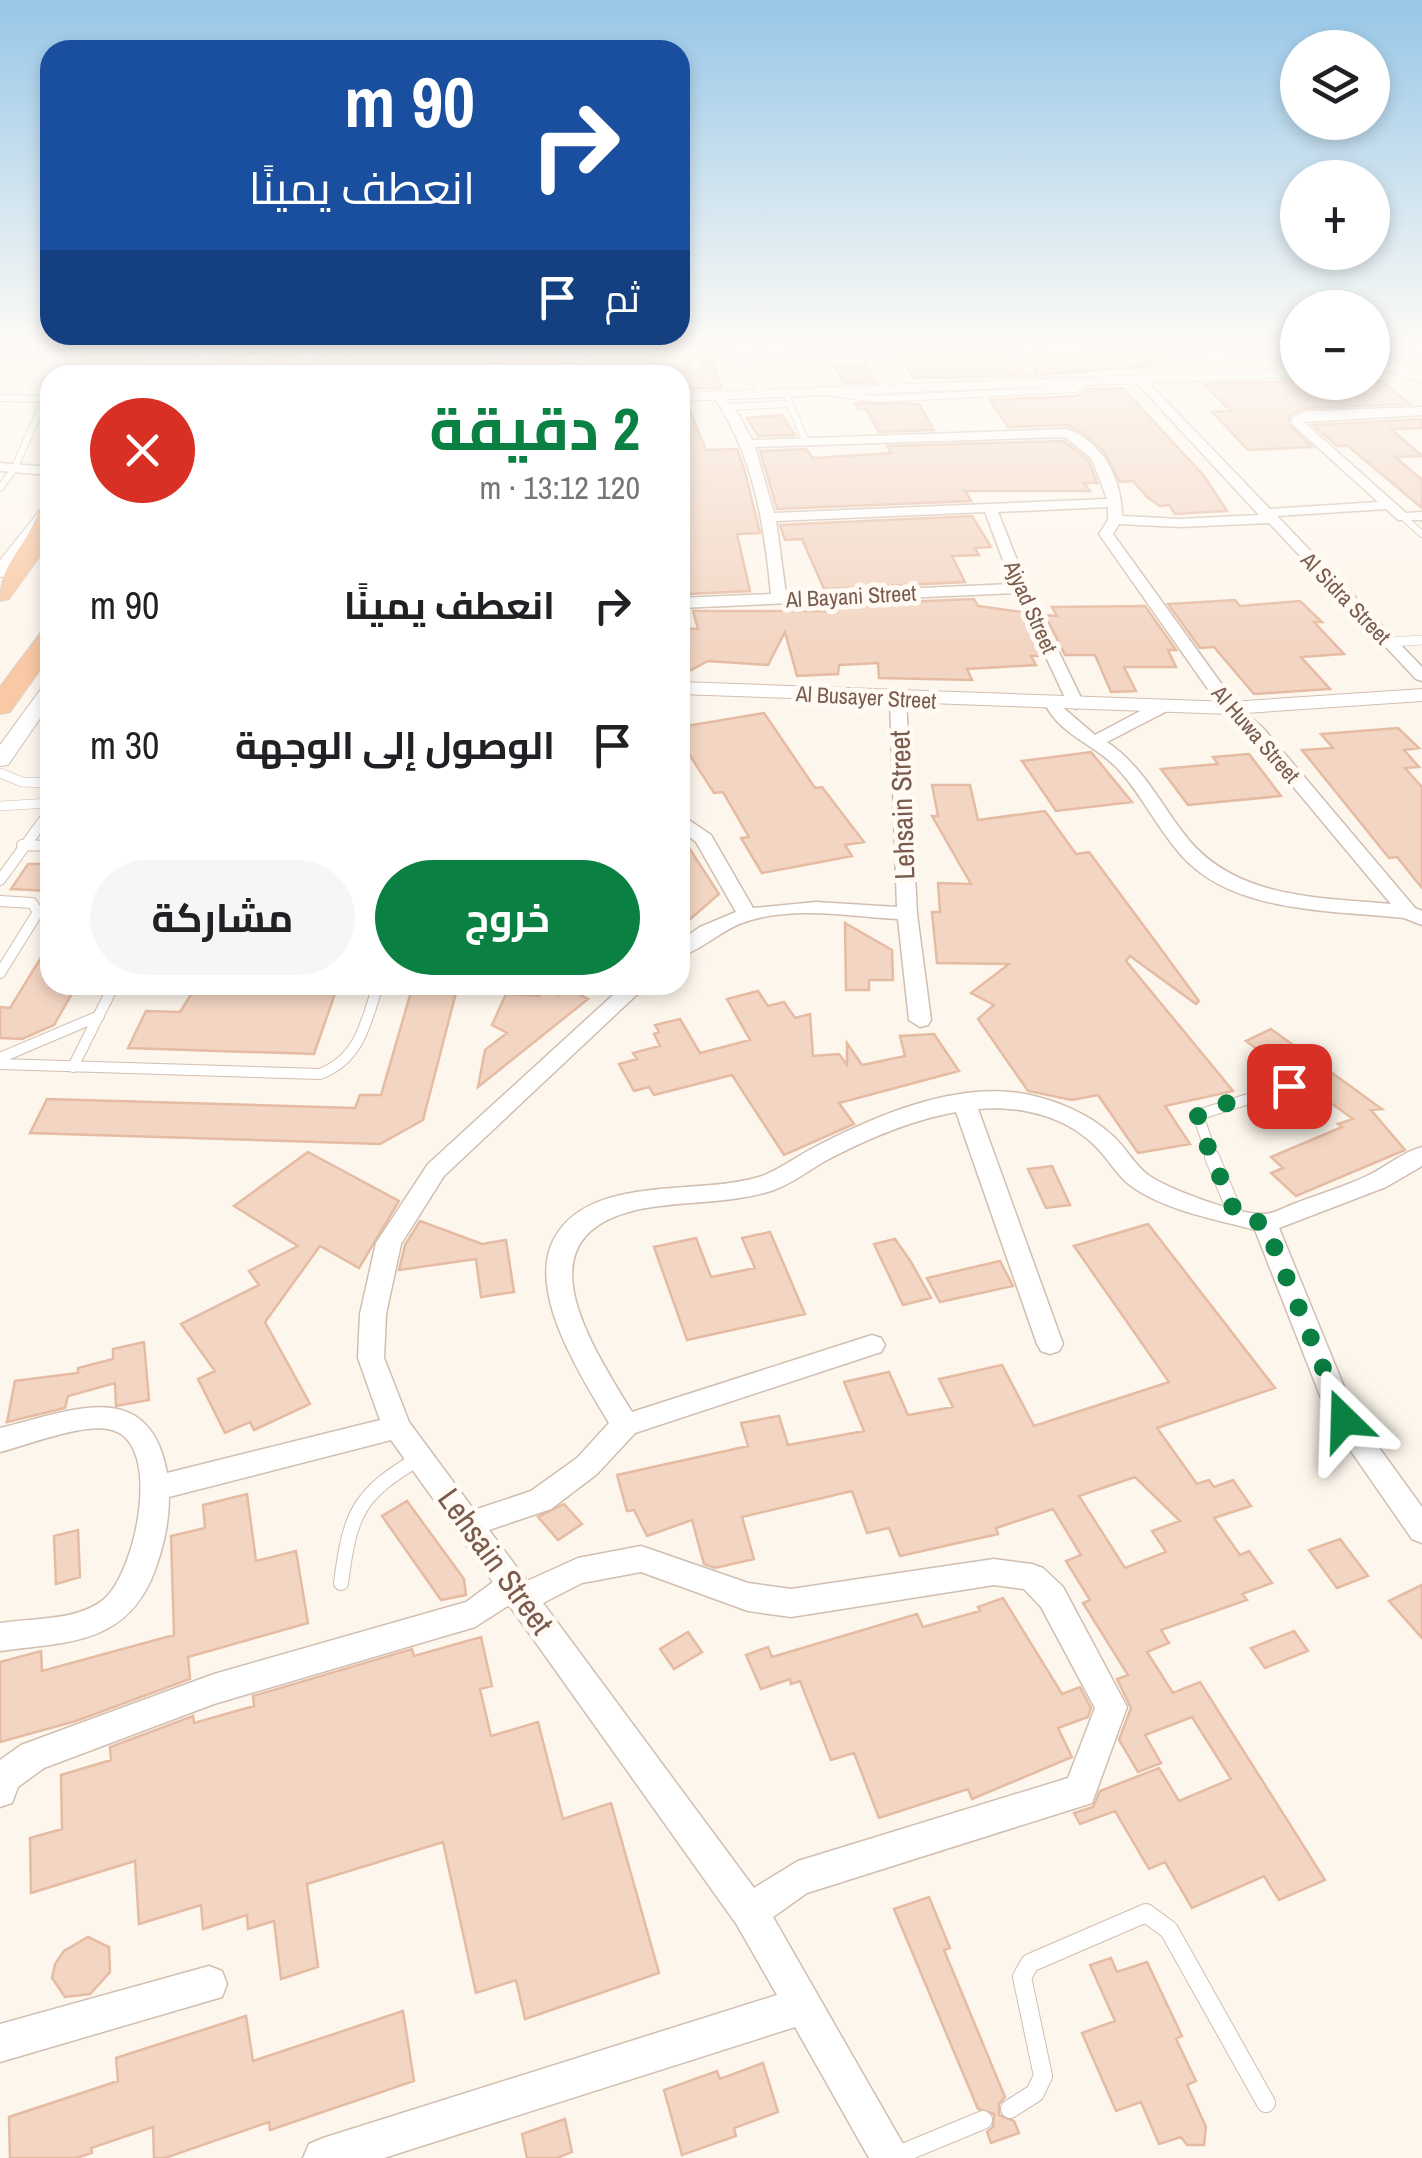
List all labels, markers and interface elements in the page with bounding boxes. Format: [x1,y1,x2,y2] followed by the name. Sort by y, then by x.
[1280,30,1390,400] map controls
[1280,30,1390,140] button: layers
[344,55,475,149] text: 90 m
[510,80,640,210] icon: right
[249,157,475,218] text: انعطف يمينًا
[1280,160,1390,270] button: +
[530,270,585,325] icon: arrive
[605,273,640,324] text: ثم
[1280,290,1390,400] button: −
[429,388,640,469] text: 2 دقيقة
[90,398,195,503] button: close
[480,466,640,509] text: 120 m · 13:12
[1294,545,1398,651] street label: Al Sidra Street
[997,555,1065,658] street label: Ajyad Street
[585,578,640,633] icon: right
[784,578,917,614] street label: Al Bayani Street
[90,580,159,631] text: 90 m
[344,580,555,631] text: انعطف يمينًا
[794,678,937,716] street label: Al Busayer Street
[1205,678,1307,789] street label: Al Huwa Street
[585,718,640,773] icon: arrive
[90,720,159,771] text: 30 m
[235,720,555,771] text: الوصول إلى الوجهة
[880,730,924,880] street label: Lehsain Street
[90,860,355,975] button: مشاركة
[375,860,640,975] button: خروج
[1247,1044,1332,1129] pin
[1262,1059,1317,1114] icon: arrive
[1292,1368,1396,1472] position arrow
[428,1479,564,1643] street label: Lehsain Street

